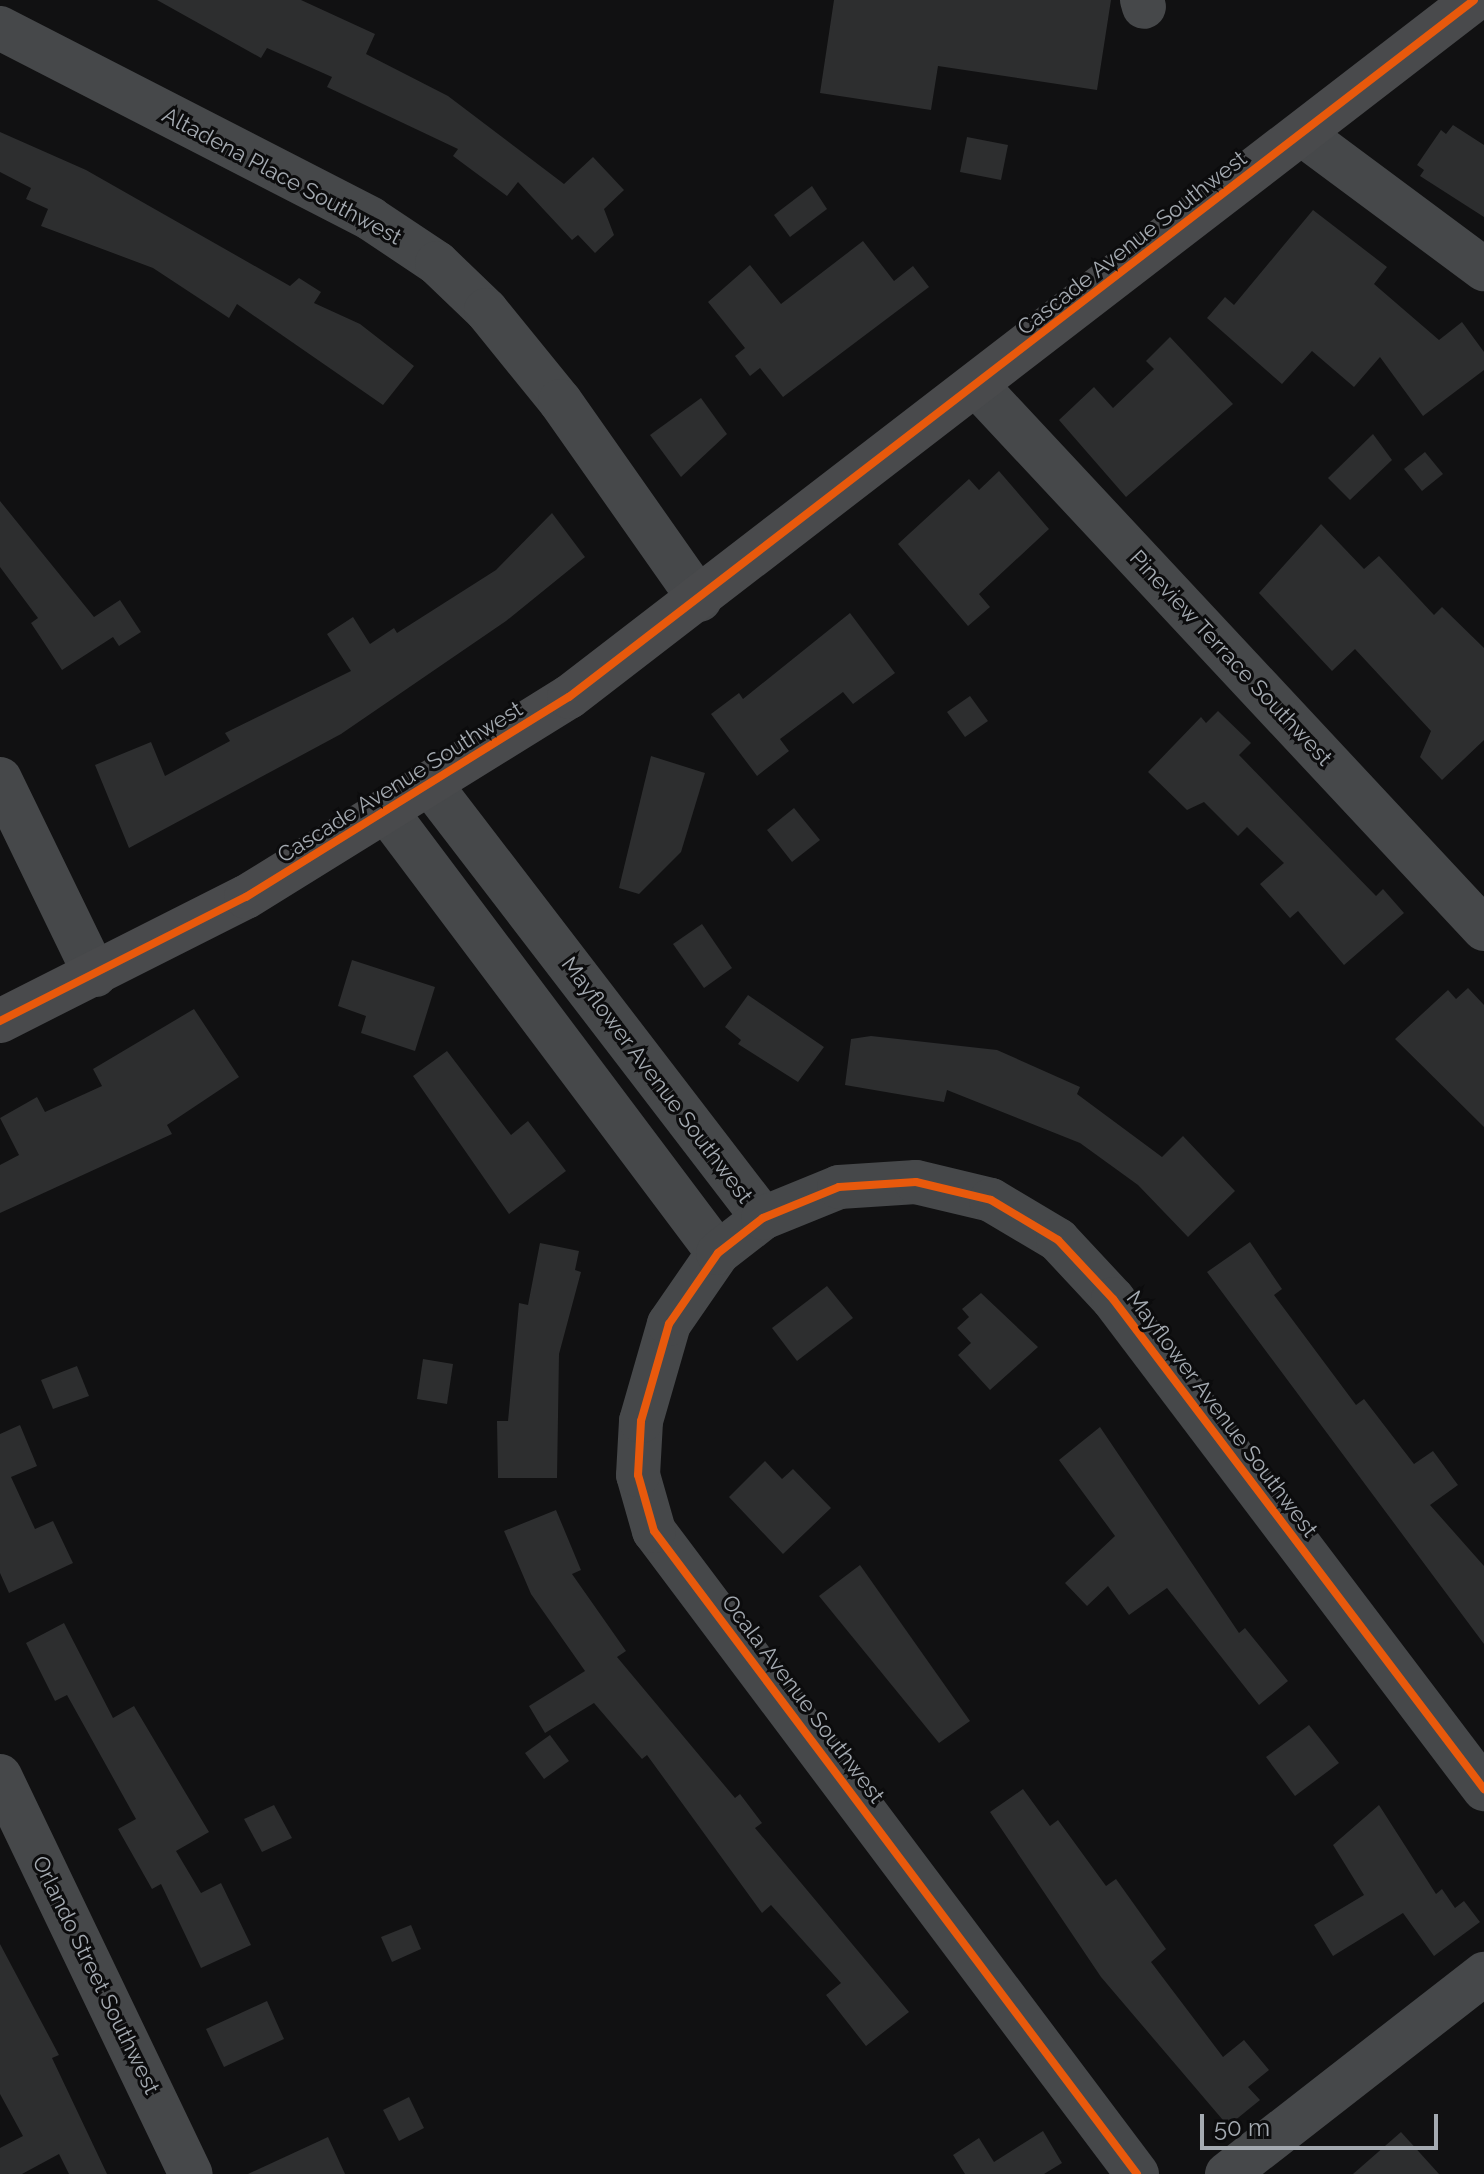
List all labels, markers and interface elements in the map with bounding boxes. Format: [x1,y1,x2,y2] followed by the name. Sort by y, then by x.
[158,102,406,250] street label: Altadena Place Southwest
[1012,145,1252,341] street label: Cascade Avenue Southwest
[1124,544,1338,772] street label: Pineview Terrace Southwest
[272,695,528,869] street label: Cascade Avenue Southwest
[555,951,759,1209] street label: Mayflower Avenue Southwest
[1120,1285,1324,1543] street label: Mayflower Avenue Southwest
[716,1589,890,1809] street label: Ocala Avenue Southwest
[27,1852,165,2098] street label: Orlando Street Southwest
[1204,2098,1442,2148] scale bar
[1214,2113,1270,2142] text: 50 m

